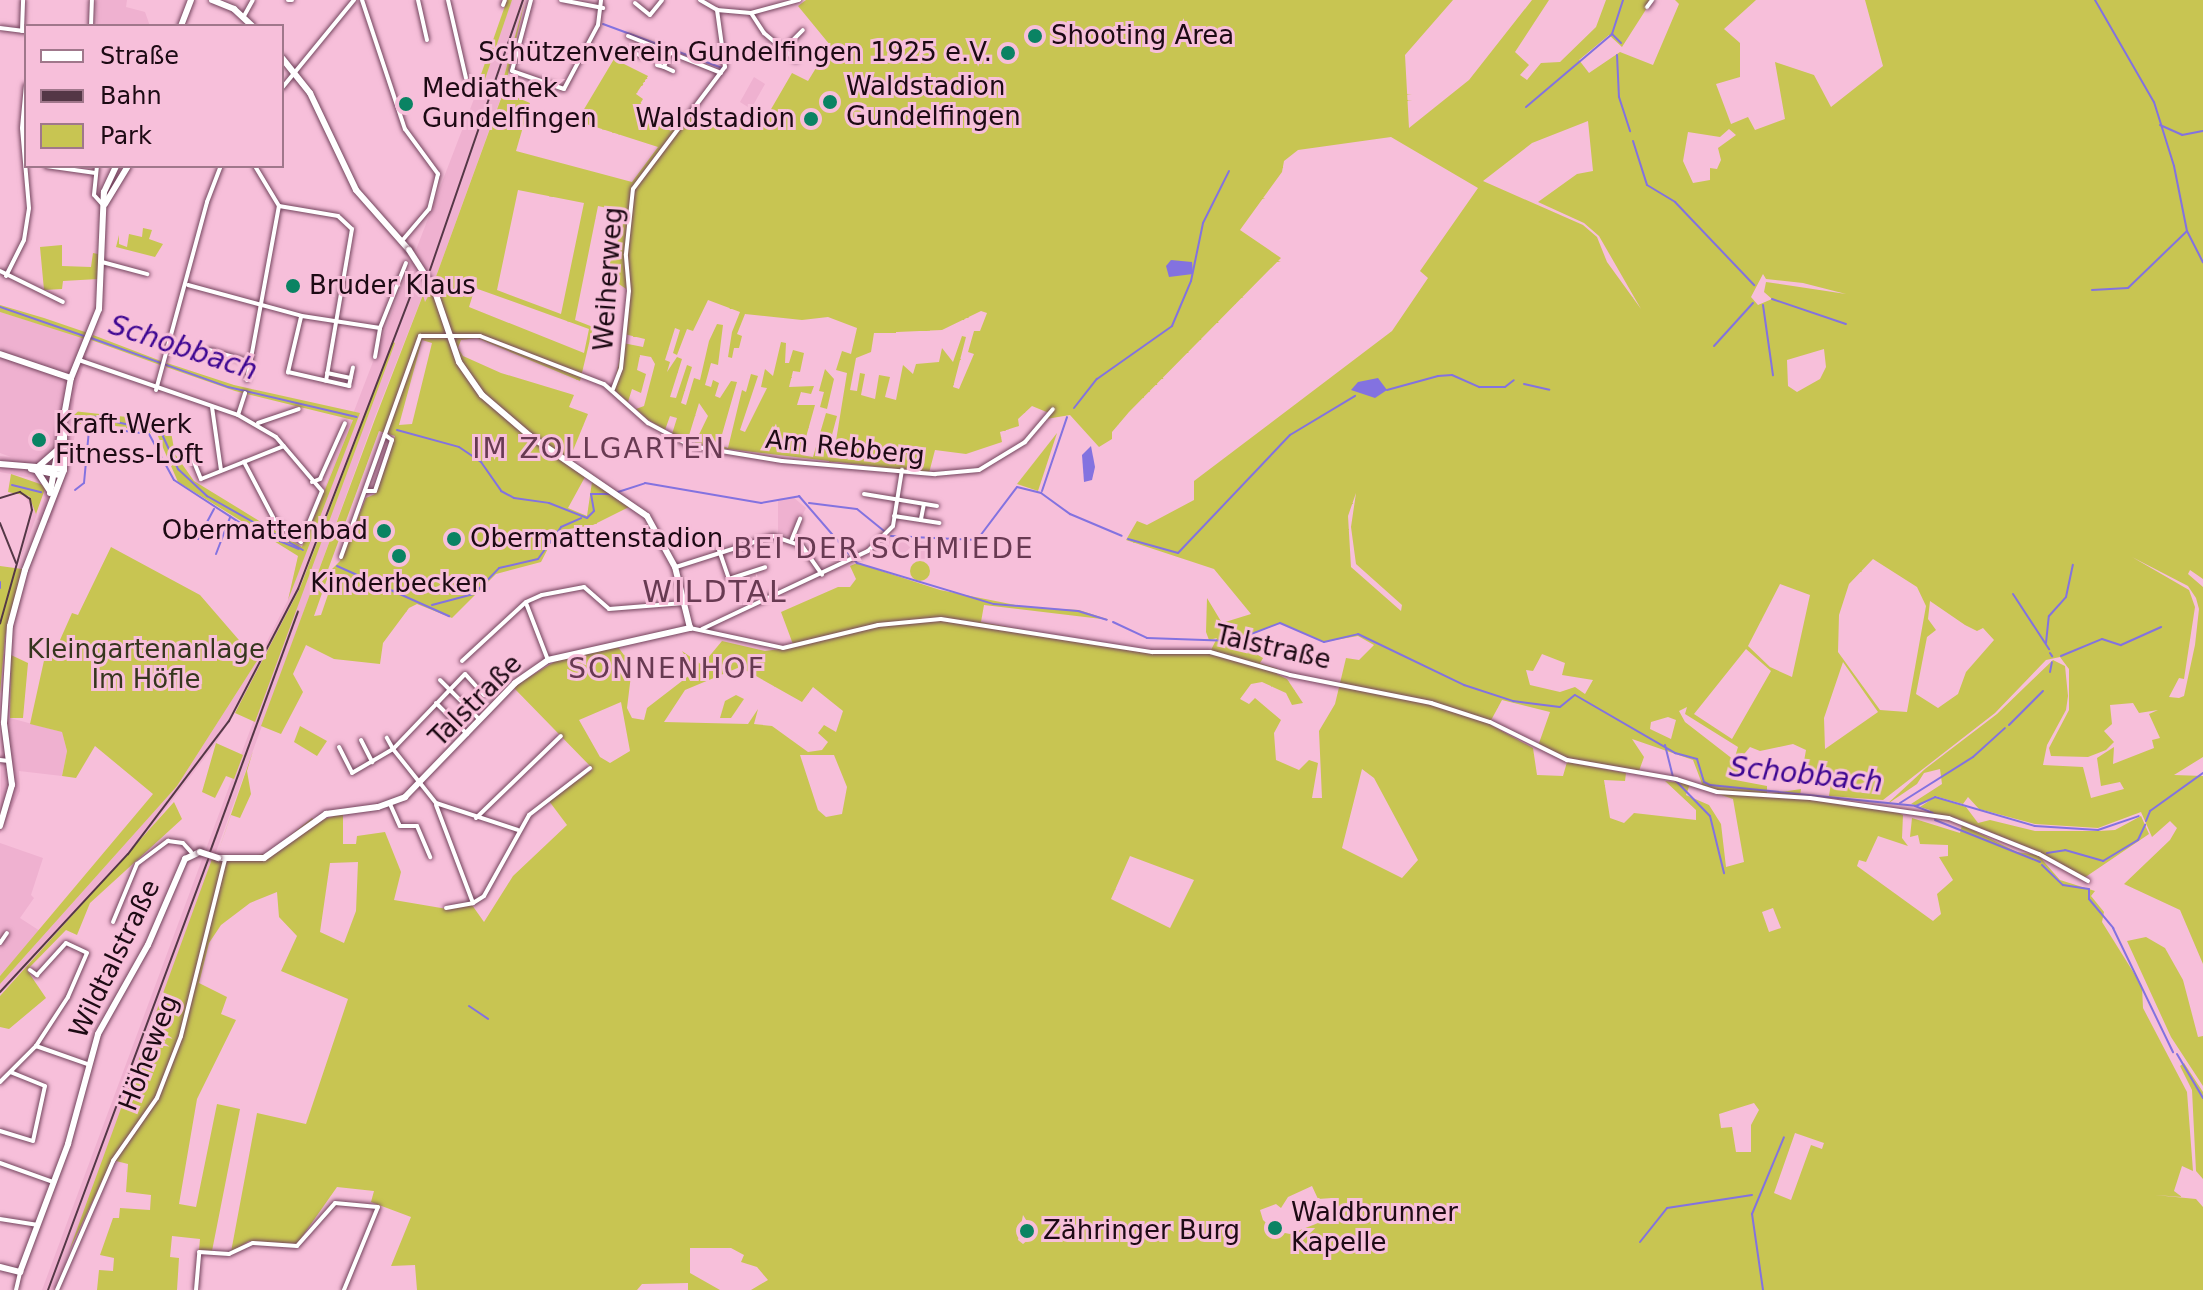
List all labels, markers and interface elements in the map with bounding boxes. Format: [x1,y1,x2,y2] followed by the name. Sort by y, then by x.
[1051,20,1234,52] place label: Shooting Area
[24,24,284,168] legend
[1026,27,1044,45] marker: Shooting Area
[478,37,992,69] place label: Schützenverein Gundelfingen 1925 e.V.
[100,42,179,70] text: Straße
[999,44,1017,62] marker: Schützenverein Gundelfingen 1925 e.V.
[846,71,1021,132] place label: Waldstadion Gundelfingen
[422,73,597,134] place label: Mediathek Gundelfingen
[100,82,162,110] text: Bahn
[821,93,839,111] marker: Waldstadion Gundelfingen
[397,95,415,113] marker: Mediathek Gundelfingen
[636,103,795,135] place label: Waldstadion
[802,110,820,128] marker: Waldstadion
[100,122,152,150] text: Park
[588,206,630,352] street label: Weiherweg
[309,270,476,302] place label: Bruder Klaus
[284,277,302,295] marker: Bruder Klaus
[105,308,261,388] water label: Schobbach
[55,409,203,470] place label: Kraft.Werk Fitness-Loft
[764,424,926,472] street label: Am Rebberg
[30,431,48,449] marker: Kraft.Werk Fitness-Loft
[472,432,726,466] district label: IM ZOLLGARTEN
[162,515,368,547] place label: Obermattenbad
[375,522,393,540] marker: Obermattenbad
[470,523,723,555] place label: Obermattenstadion
[445,530,463,548] marker: Obermattenstadion
[733,532,1035,566] district label: BEI DER SCHMIEDE
[390,547,408,565] marker: Kinderbecken
[310,568,488,600] place label: Kinderbecken
[642,574,788,610] district label: WILDTAL
[1212,620,1334,676] street label: Talstraße
[27,634,265,696] park label: Kleingartenanlage Im Höfle
[423,648,529,754] street label: Talstraße
[568,652,766,686] district label: SONNENHOF
[1728,750,1884,800] water label: Schobbach
[63,875,167,1043] street label: Wildtalstraße
[113,991,185,1115] street label: Höheweg
[1291,1197,1458,1258] place label: Waldbrunner Kapelle
[1043,1215,1240,1247] place label: Zähringer Burg
[1266,1219,1284,1237] marker: Waldbrunner Kapelle
[1018,1222,1036,1240] marker: Zähringer Burg

